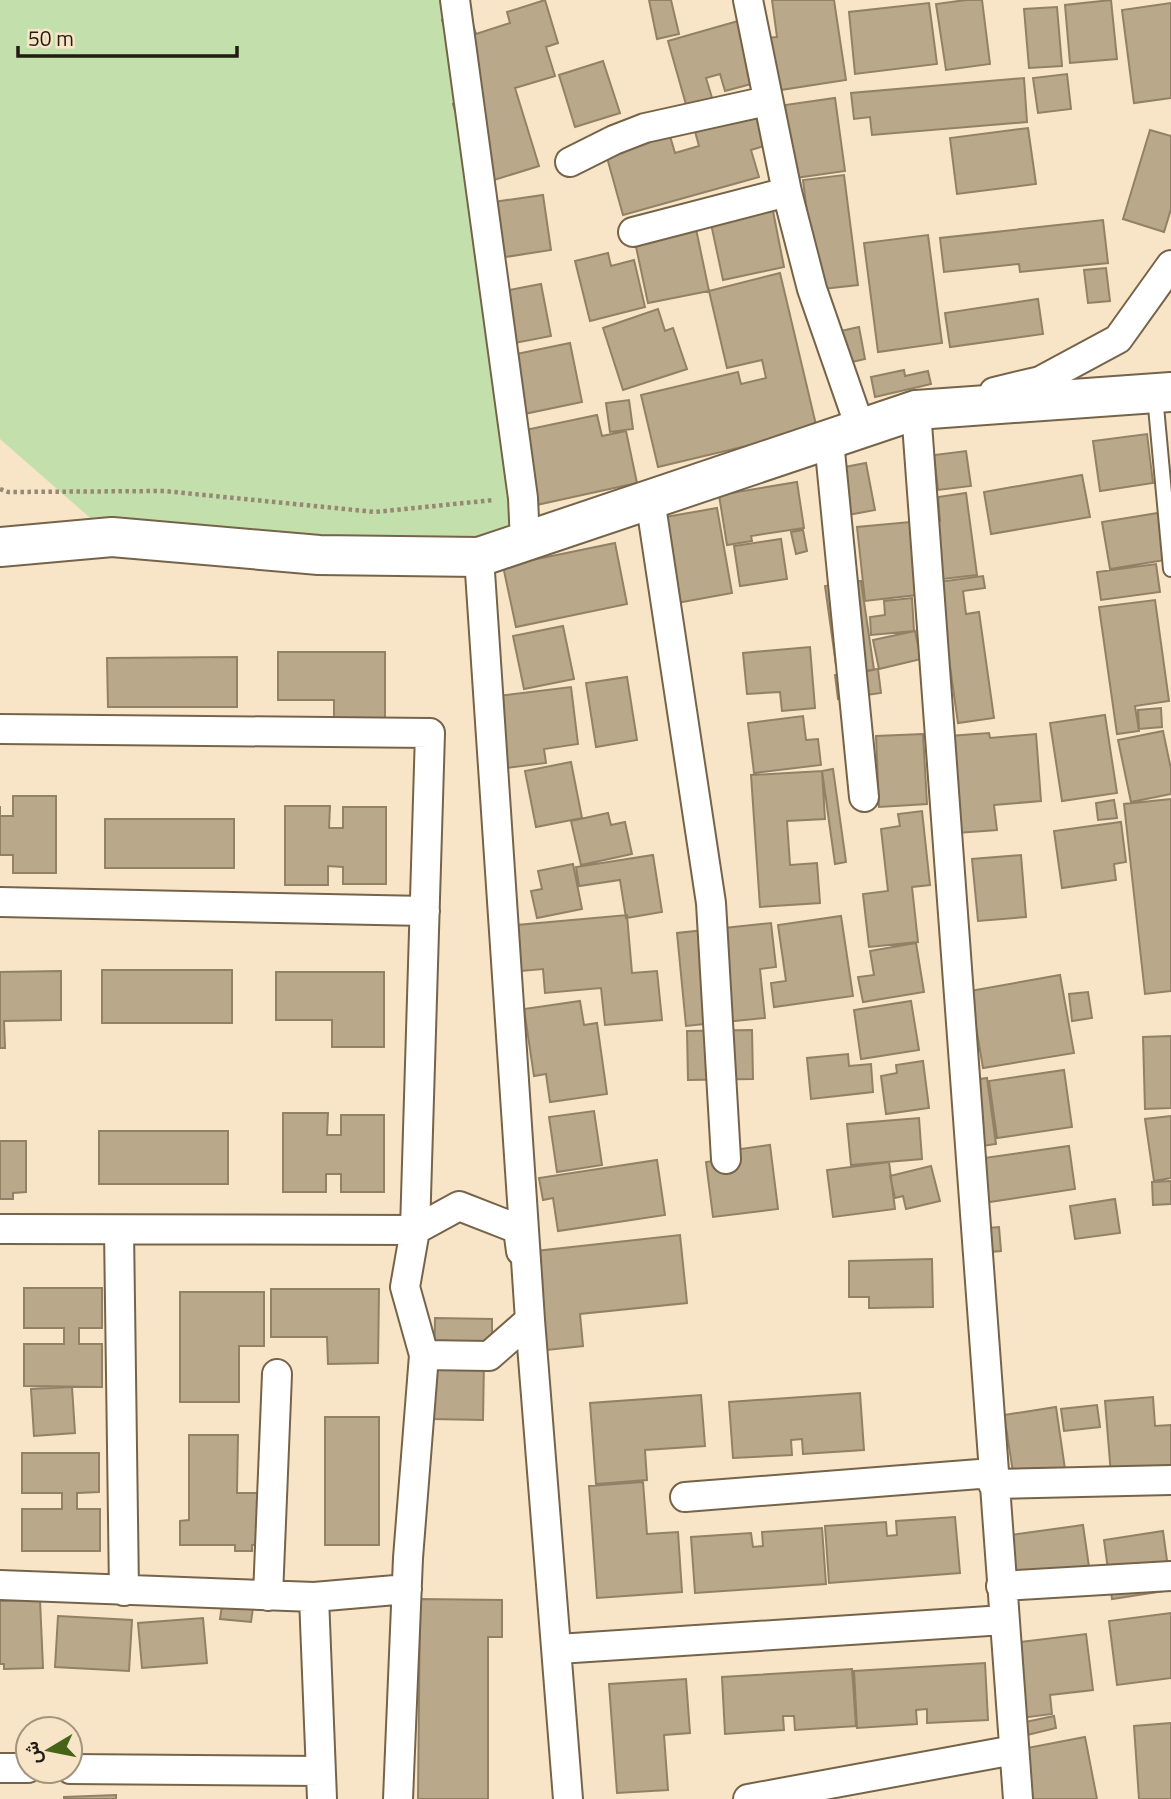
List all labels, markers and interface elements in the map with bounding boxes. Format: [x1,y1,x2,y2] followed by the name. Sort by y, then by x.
[18,14,236,58] scale bar
[28,22,74,54] text: 50 m
[14,1715,84,1785] north arrow
[15,1739,48,1767] text: ش

